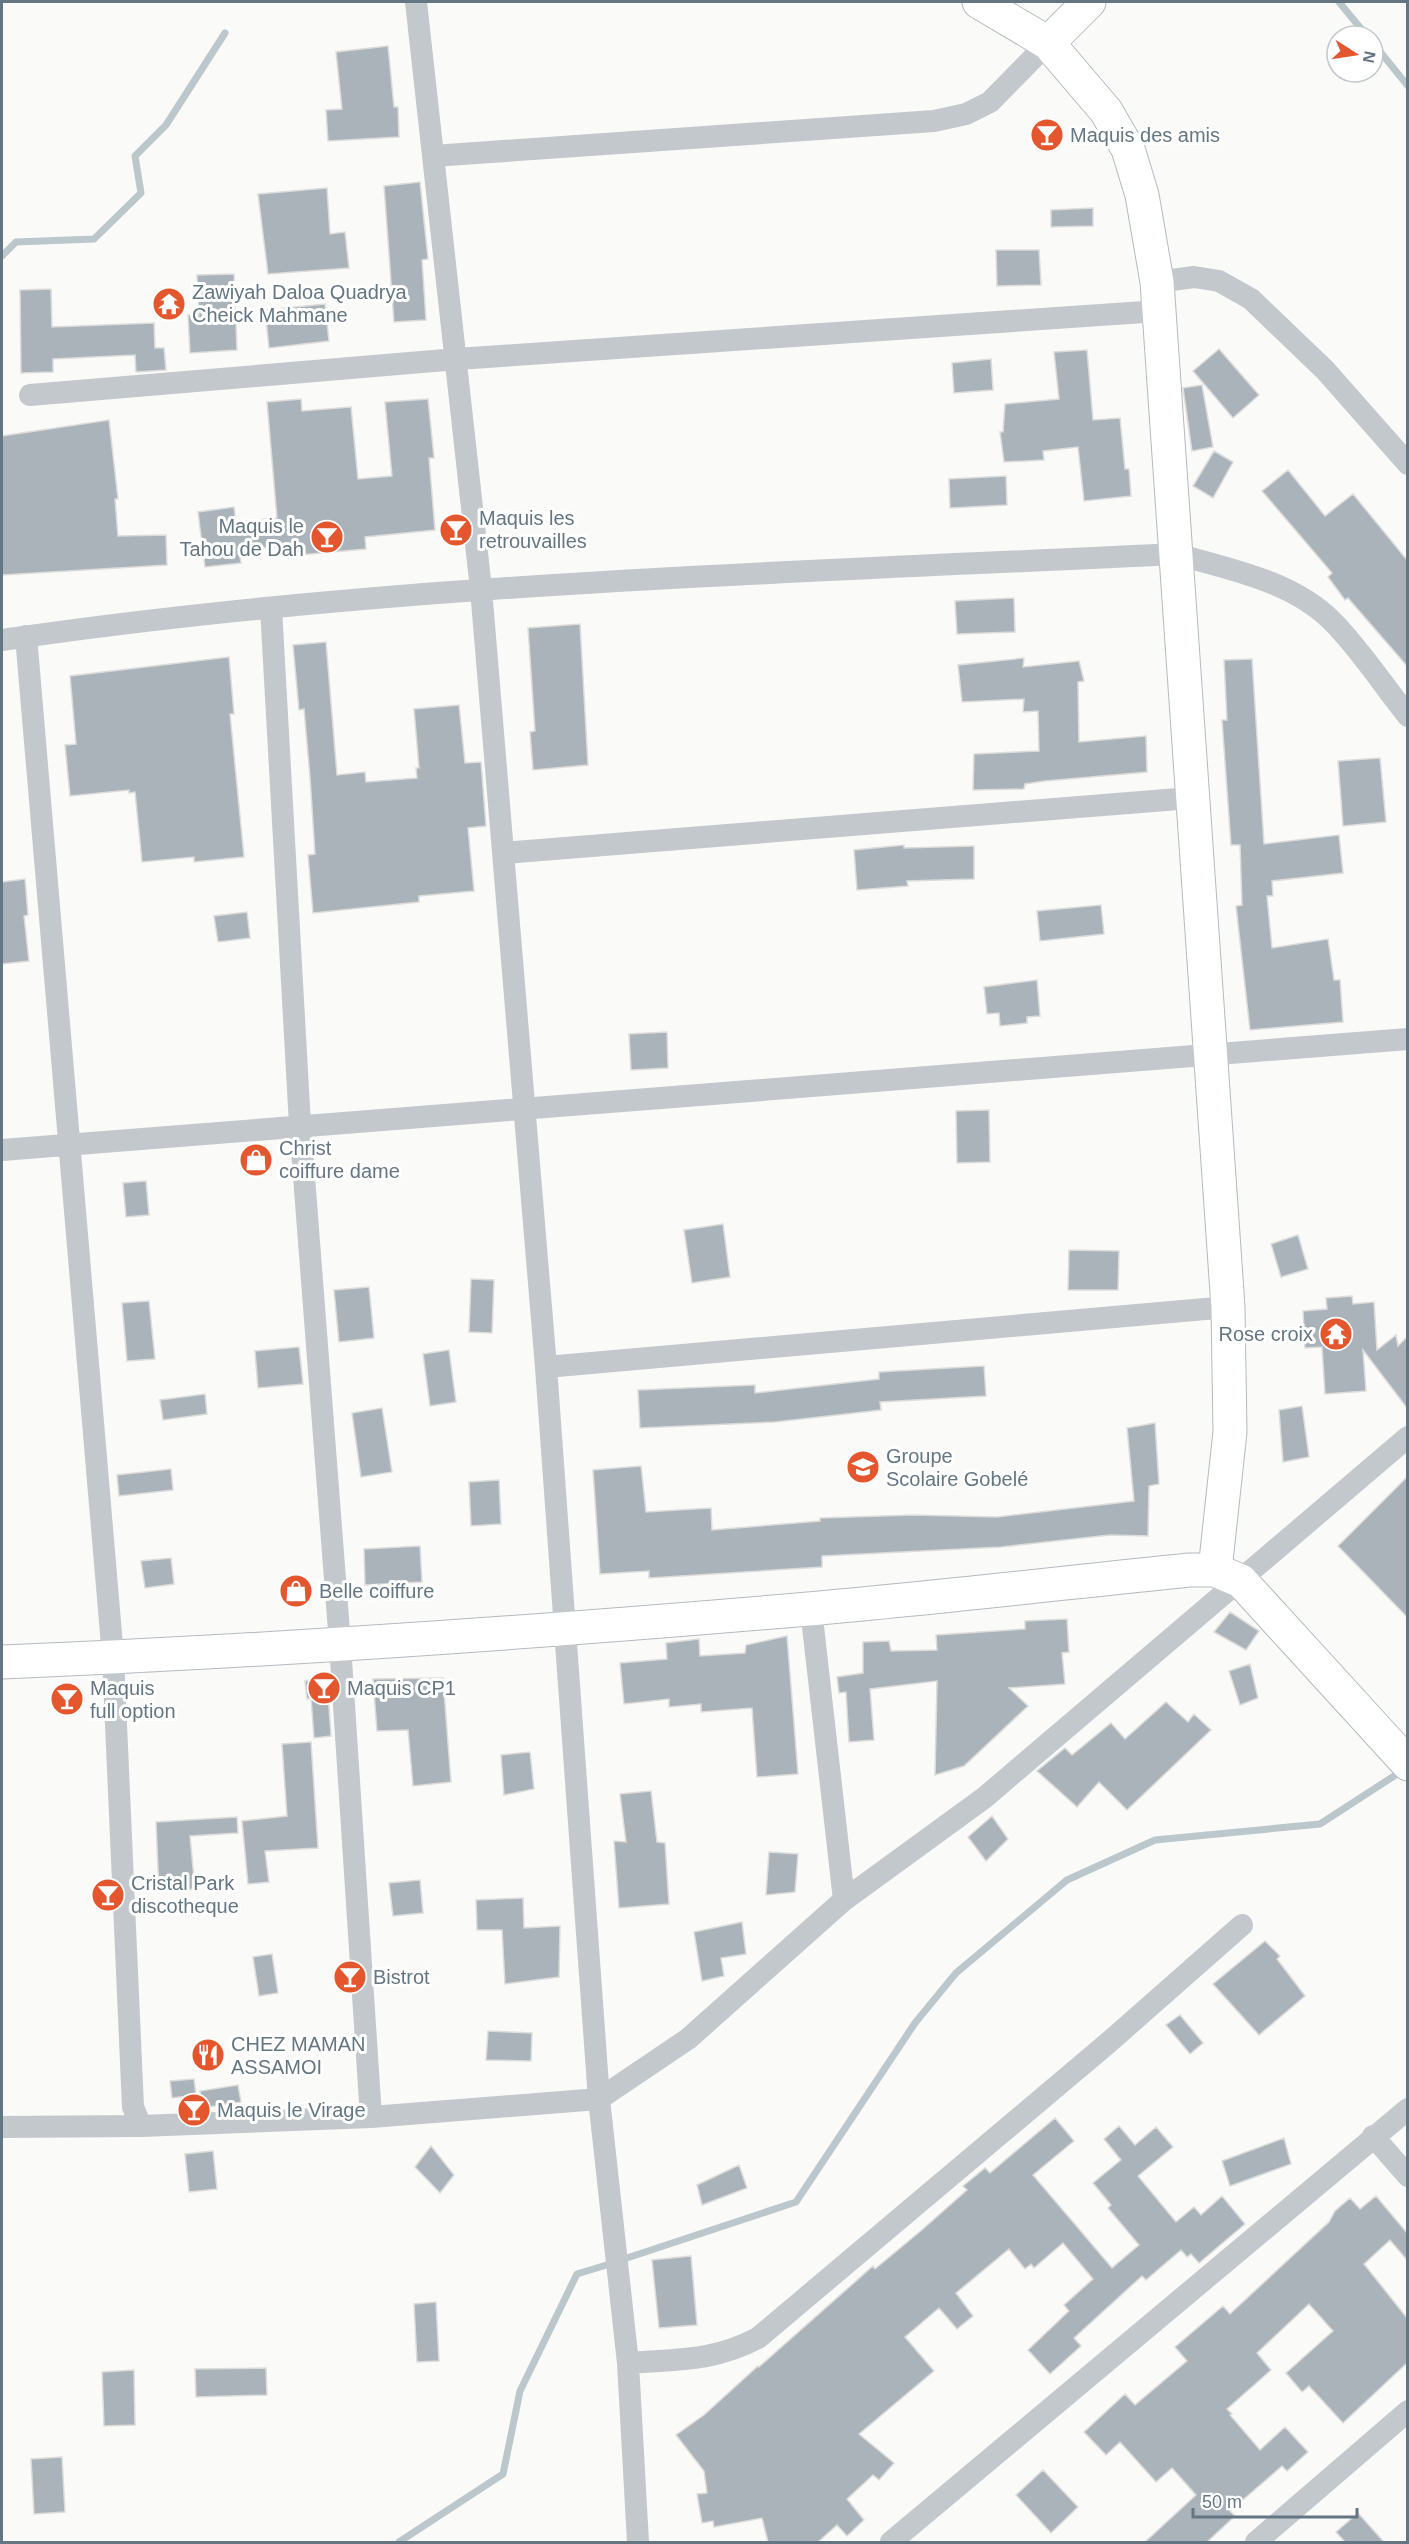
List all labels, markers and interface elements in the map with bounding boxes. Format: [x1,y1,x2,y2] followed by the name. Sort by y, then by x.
[1325,24,1385,84] north arrow
[1360,50,1379,64] text: N
[1029,117,1065,153] bar icon: Maquis des amis
[1070,124,1220,146] place label: Maquis des amis
[192,281,407,326] place label: Zawiyah Daloa Quadrya Cheick Mahmane
[151,286,187,322] temple icon: Zawiyah Daloa Quadrya Cheick Mahmane
[479,507,587,552] place label: Maquis les retrouvailles
[438,512,474,548] bar icon: Maquis les retrouvailles
[179,515,304,560] place label: Maquis le Tahou de Dah
[309,519,345,555] bar icon: Maquis le Tahou de Dah
[279,1137,400,1182] place label: Christ coiffure dame
[238,1142,274,1178] shop icon: Christ coiffure dame
[1318,1316,1354,1352] temple icon: Rose croix
[1219,1323,1313,1345] place label: Rose croix
[886,1445,1028,1490] place label: Groupe Scolaire Gobelé
[845,1449,881,1485] school or university icon: Groupe Scolaire Gobelé
[278,1573,314,1609] shop icon: Belle coiffure
[319,1580,434,1602] place label: Belle coiffure
[306,1670,342,1706] bar icon: Maquis CP1
[90,1677,176,1722] place label: Maquis full option
[347,1677,456,1699] place label: Maquis CP1
[49,1681,85,1717] bar icon: Maquis full option
[131,1872,239,1917] place label: Cristal Park discotheque
[90,1877,126,1913] bar icon: Cristal Park discotheque
[332,1959,368,1995] bar icon: Bistrot
[373,1966,430,1988] place label: Bistrot
[231,2033,365,2078] place label: CHEZ MAMAN ASSAMOI
[190,2037,226,2073] restaurant icon: CHEZ MAMAN ASSAMOI
[176,2092,212,2128] bar icon: Maquis le Virage
[217,2099,366,2121] place label: Maquis le Virage
[1193,2481,1356,2519] scale bar
[1202,2492,1242,2512] text: 50 m

